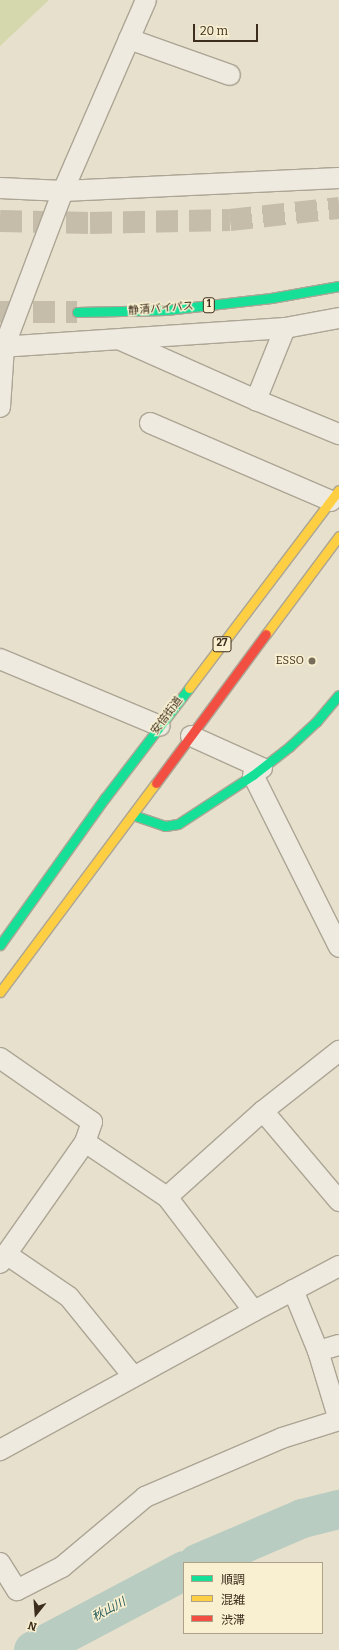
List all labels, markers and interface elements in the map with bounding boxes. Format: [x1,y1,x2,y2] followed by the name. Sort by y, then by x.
[195,16,260,42] scale bar
[200,24,228,38] text: 20 m
[202,297,216,313] road number: 1
[128,300,194,318] street label: 静清バイパス
[212,636,232,652] road number: 27
[276,654,304,668] place label: ESSO
[307,656,317,666] marker: ESSO
[148,694,186,738] street label: 安倍街道
[183,1562,323,1634] legend
[221,1573,245,1587] text: 順調
[221,1593,245,1607] text: 混雑
[16,1594,56,1634] north arrow
[90,1595,128,1625] water label: 秋山川
[221,1613,245,1627] text: 渋滞
[26,1618,38,1633] text: N

